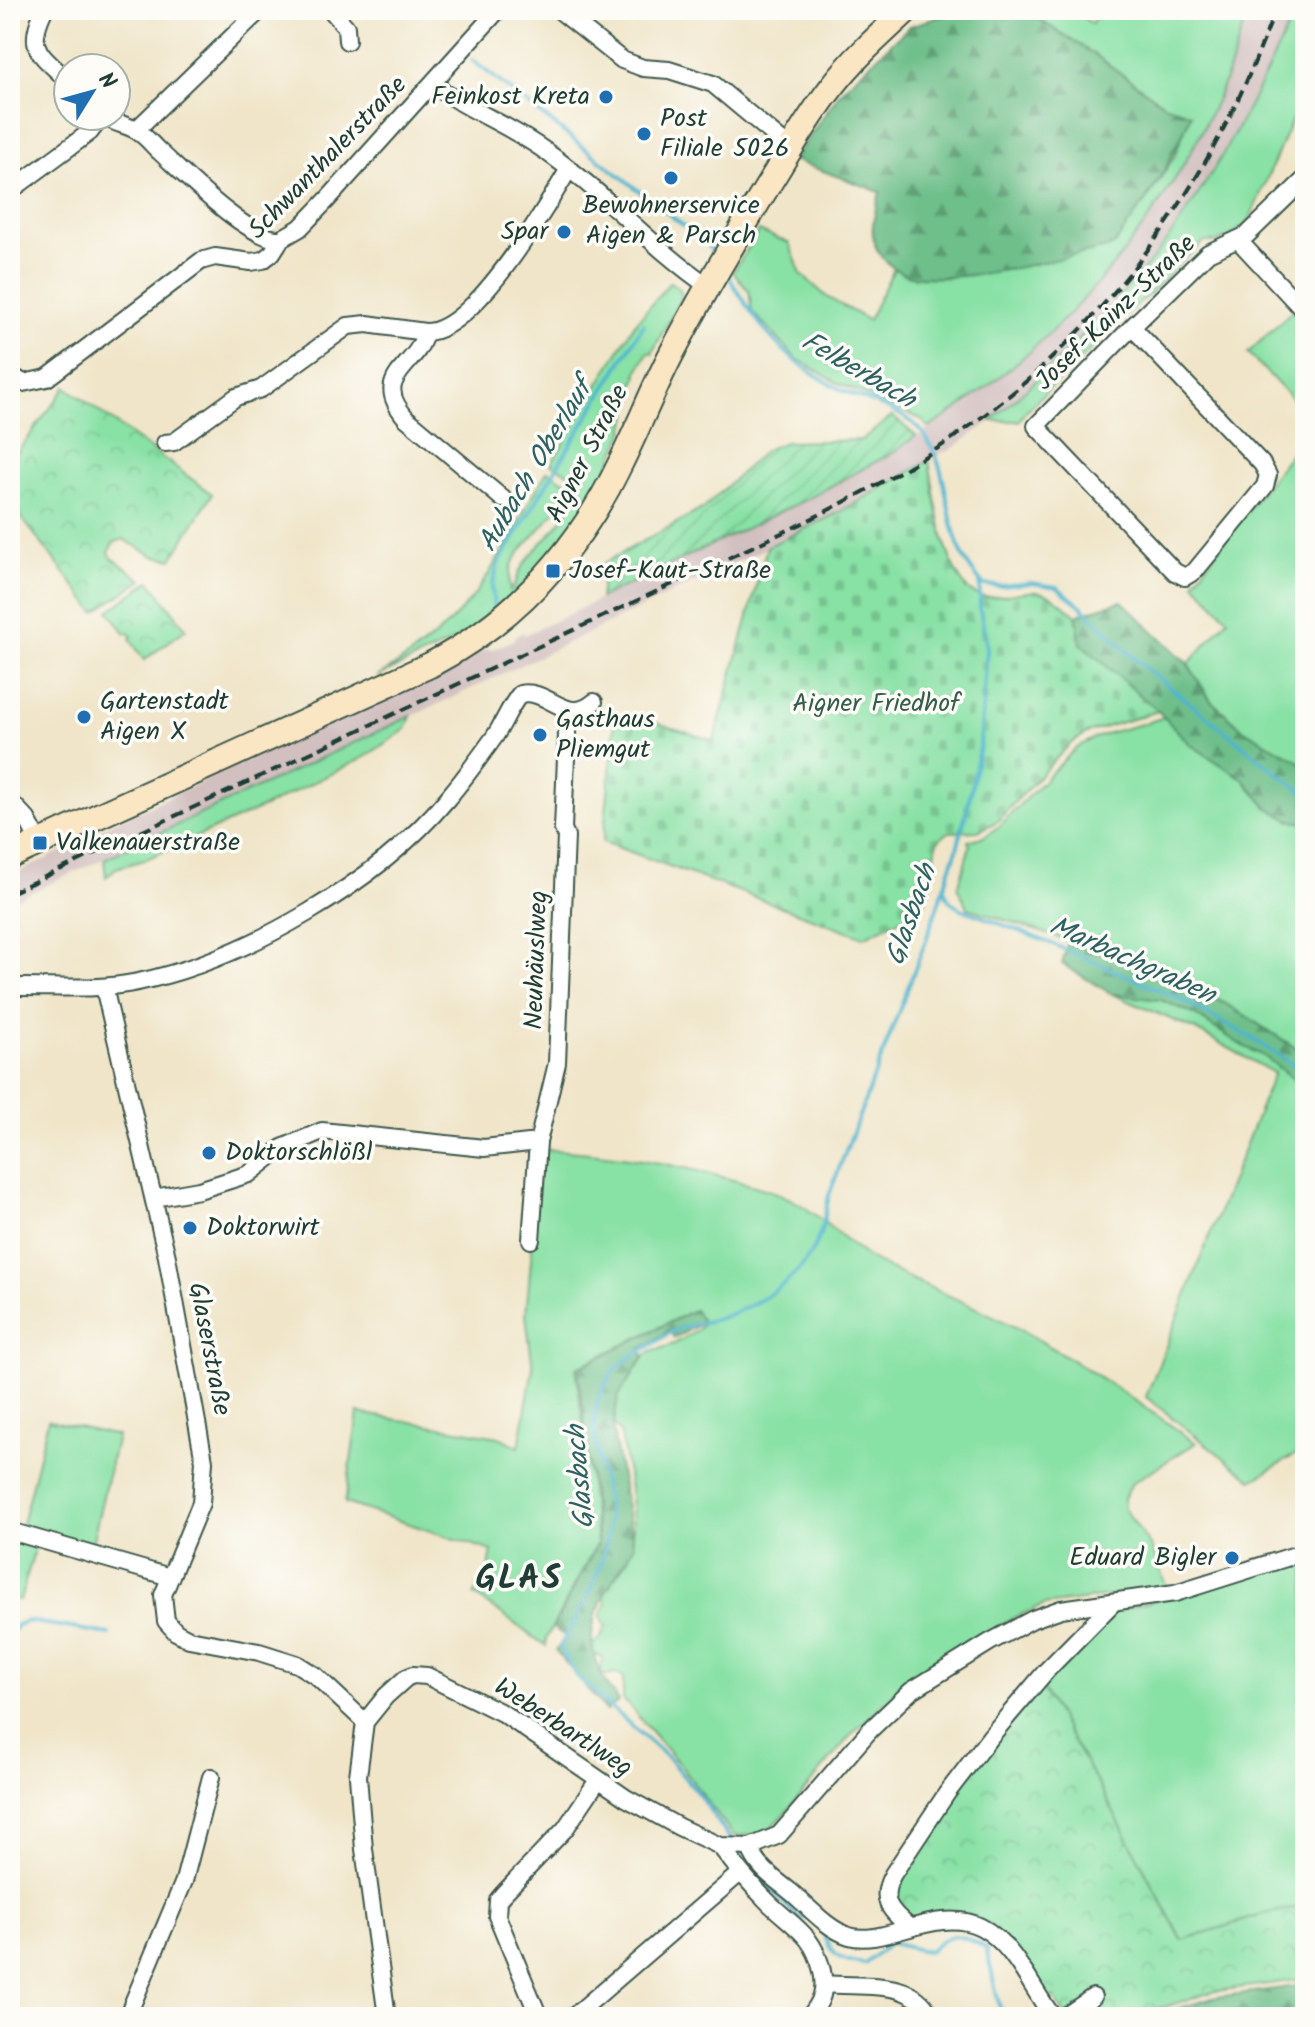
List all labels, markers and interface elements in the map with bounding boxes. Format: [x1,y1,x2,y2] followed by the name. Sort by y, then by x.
[52,52,132,132] north arrow
[88,65,124,98] text: N
[238,66,418,250] street label: Schwanthalerstraße
[431,76,590,118] place label: Feinkost Kreta
[597,88,615,106] marker: Feinkost Kreta
[660,98,790,170] place label: Post Filiale 5026
[635,125,653,143] marker: Post Filiale 5026
[662,169,680,187] marker: Bewohnerservice Aigen & Parsch
[582,185,760,257] place label: Bewohnerservice Aigen & Parsch
[501,211,549,253] place label: Spar
[555,223,573,241] marker: Spar
[1026,224,1207,401] street label: Josef-Kainz-Straße
[792,320,926,423] water label: Felberbach
[467,365,609,561] water label: Aubach Oberlauf
[535,377,641,531] street label: Aigner Straße
[569,550,771,592] place label: Josef-Kaut-Straße
[544,562,562,580] marker: Josef-Kaut-Straße
[100,681,230,753] place label: Gartenstadt Aigen X
[792,683,962,725] park label: Aigner Friedhof
[556,699,655,771] place label: Gasthaus Pliemgut
[75,708,93,726] marker: Gartenstadt Aigen X
[531,726,549,744] marker: Gasthaus Pliemgut
[56,822,240,864] place label: Valkenauerstraße
[31,834,49,852] marker: Valkenauerstraße
[874,856,951,972] water label: Glasbach
[514,890,560,1030] street label: Neuhäuslweg
[1042,904,1224,1019] water label: Marbachgraben
[225,1132,372,1174] place label: Doktorschlößl
[200,1144,218,1162] marker: Doktorschlößl
[206,1207,320,1249] place label: Doktorwirt
[181,1219,199,1237] marker: Doktorwirt
[176,1279,243,1419] street label: Glaserstraße
[554,1421,608,1531] water label: Glasbach
[1069,1537,1217,1579] place label: Eduard Bigler
[1223,1549,1241,1567] marker: Eduard Bigler
[475,1552,563,1606] district label: GLAS
[485,1667,641,1789] street label: Weberbartlweg

